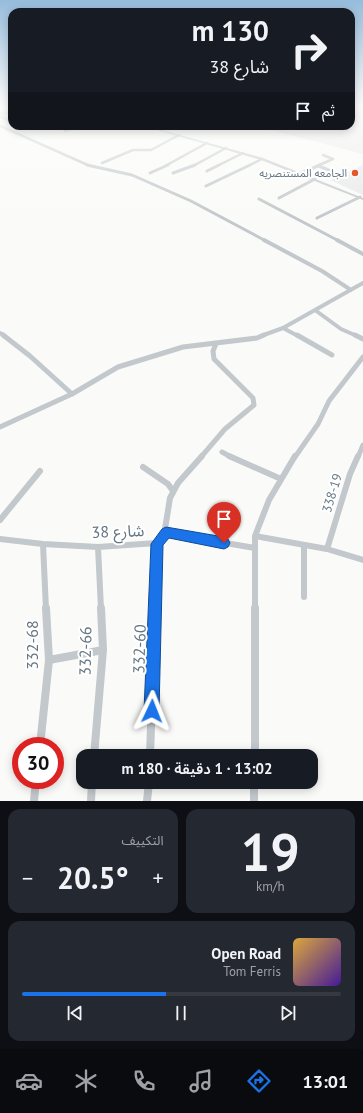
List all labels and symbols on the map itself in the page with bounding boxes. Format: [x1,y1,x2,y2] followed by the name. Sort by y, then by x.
[259,166,347,180] place label: الجامعه المستنصريه
[350,168,360,178] marker: الجامعه المستنصريه
[318,471,346,515] street label: 338-19
[207,502,241,543] pin
[91,520,145,545] street label: شارع 38
[22,620,42,670] street label: 332-68
[128,624,150,674] street label: 332-60
[75,626,95,676] street label: 332-66
[131,690,173,732] position arrow
[12,737,64,789] speed limit sign: 30

